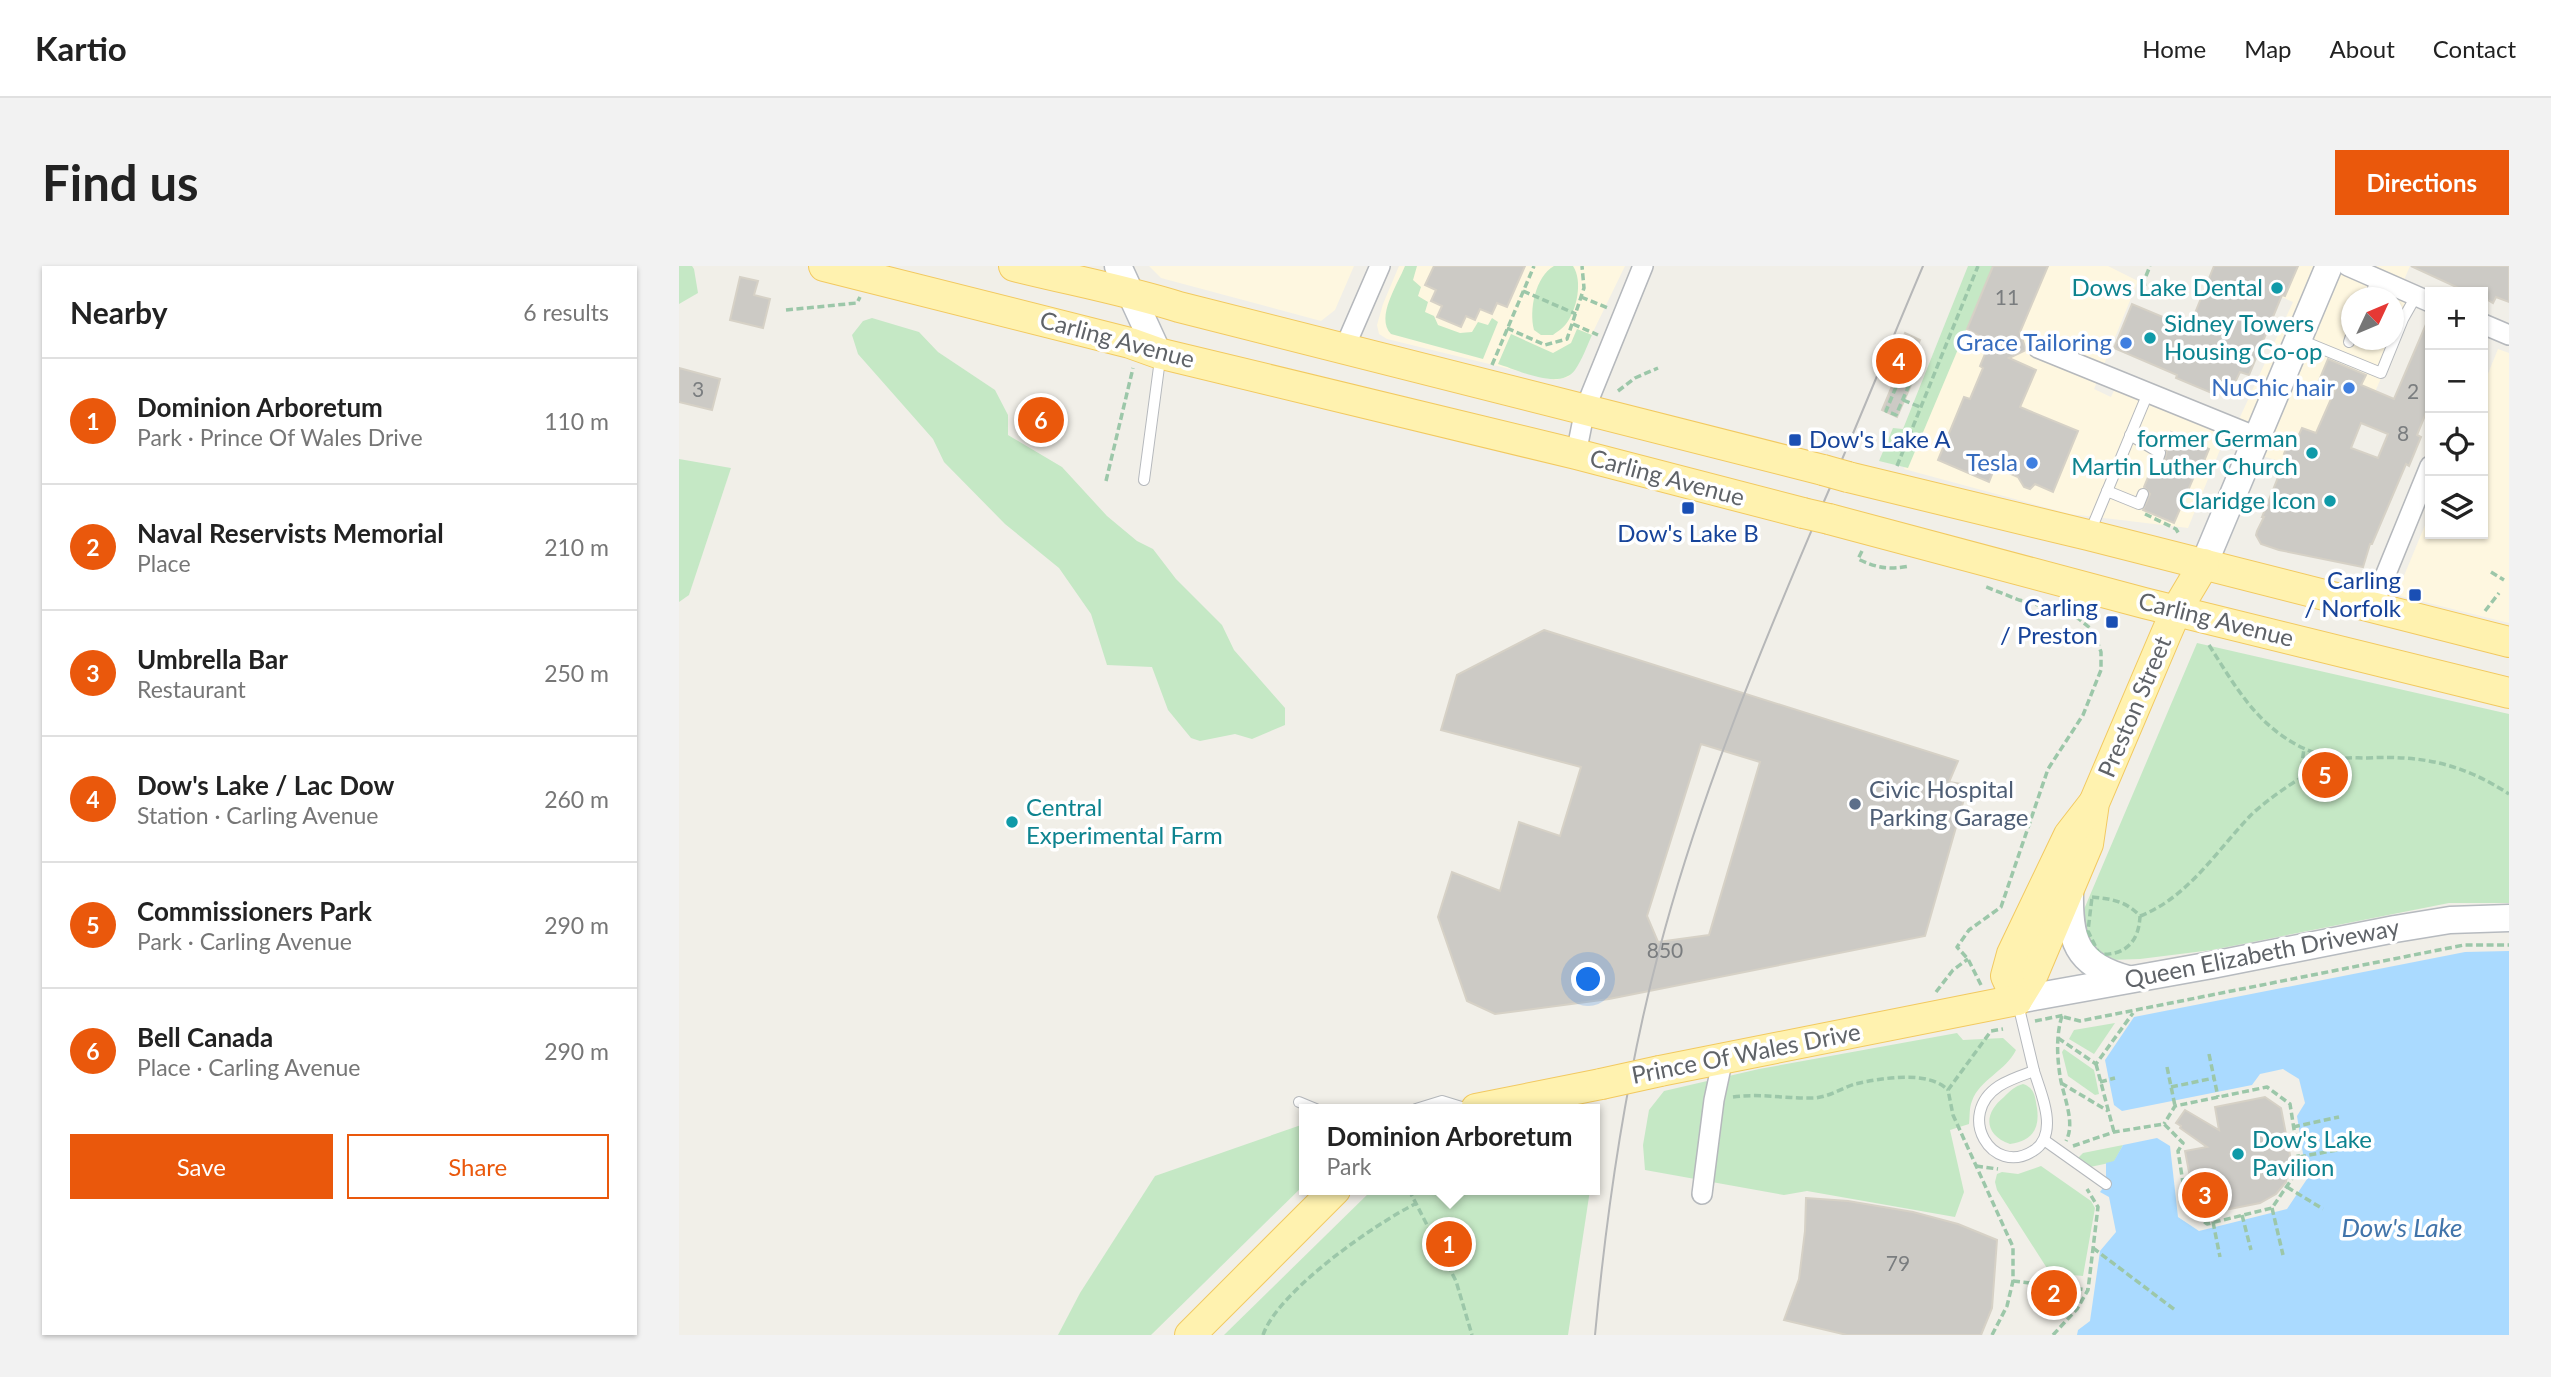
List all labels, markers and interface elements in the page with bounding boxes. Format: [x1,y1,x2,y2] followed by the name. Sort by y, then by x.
[35,28,127,68] text: Kartio
[2142,34,2206,63] text: Home
[2244,34,2292,63] text: Map
[2330,34,2395,63] text: About
[2433,34,2516,63] text: Contact
[2335,150,2509,215] button: Directions
[42,153,199,211] text: Find us
[2071,272,2263,301] place label: Dows Lake Dental
[2269,280,2285,296] marker: Dows Lake Dental
[1995,284,2019,309] house number: 11
[2341,287,2404,350] north arrow
[2425,287,2488,539] map controls
[2425,287,2488,350] button: +
[70,294,168,330] text: Nearby
[523,298,609,326] text: 6 results
[1037,304,1198,373] street label: Carling Avenue
[2164,308,2323,365] place label: Sidney Towers Housing Co-op
[1956,327,2112,356] place label: Grace Tailoring
[2142,330,2158,346] marker: Sidney Towers Housing Co-op
[1876,335,1922,387] pin: 4
[2118,335,2134,351] marker: Grace Tailoring
[2425,350,2488,413] button: −
[2211,372,2335,401] place label: NuChic hair
[692,376,704,401] house number: 3
[2407,378,2419,403] house number: 2
[2341,380,2357,396] marker: NuChic hair
[137,391,383,423] text: Dominion Arboretum
[1018,394,1064,446] pin: 6
[86,407,100,435] text: 1
[544,407,609,435] text: 110 m
[2425,413,2488,476] button: locate
[2397,420,2409,445] house number: 8
[137,423,423,451] text: Park · Prince Of Wales Drive
[2071,423,2298,480] place label: former German Martin Luther Church
[1809,424,1951,453] place label: Dow's Lake A
[1787,432,1803,448] marker: Dow's Lake A
[1587,442,1748,511] street label: Carling Avenue
[2304,445,2320,461] marker: former German Martin Luther Church
[1966,447,2018,476] place label: Tesla
[2024,455,2040,471] marker: Tesla
[2425,476,2488,539] button: layers
[2179,485,2316,514] place label: Claridge Icon
[2322,493,2338,509] marker: Claridge Icon
[1680,500,1696,516] marker: Dow's Lake B
[137,517,444,549] text: Naval Reservists Memorial
[1617,518,1759,547] place label: Dow's Lake B
[86,533,100,561] text: 2
[544,533,609,561] text: 210 m
[137,549,191,577] text: Place
[2304,565,2402,622] place label: Carling / Norfolk
[2136,585,2297,652] street label: Carling Avenue
[2407,587,2423,603] marker: Carling / Norfolk
[2000,592,2098,649] place label: Carling / Preston
[2104,614,2120,630] marker: Carling / Preston
[2091,631,2176,781] street label: Preston Street
[137,643,288,675] text: Umbrella Bar
[86,659,100,687] text: 3
[544,659,609,687] text: 250 m
[137,675,246,703] text: Restaurant
[2302,749,2348,801] pin: 5
[137,769,394,801] text: Dow's Lake / Lac Dow
[1869,774,2028,831] place label: Civic Hospital Parking Garage
[86,785,100,813] text: 4
[544,785,609,813] text: 260 m
[1026,792,1223,849] place label: Central Experimental Farm
[1847,796,1863,812] marker: Civic Hospital Parking Garage
[137,801,378,829] text: Station · Carling Avenue
[1004,814,1020,830] marker: Central Experimental Farm
[137,895,372,927] text: Commissioners Park
[86,911,100,939] text: 5
[544,911,609,939] text: 290 m
[2122,912,2402,993] street label: Queen Elizabeth Driveway
[137,927,352,955] text: Park · Carling Avenue
[1647,937,1683,962] house number: 850
[1571,962,1605,996] your location
[1629,1016,1863,1089] street label: Prince Of Wales Drive
[137,1021,273,1053] text: Bell Canada
[86,1037,100,1065] text: 6
[544,1037,609,1065] text: 290 m
[137,1053,360,1081] text: Place · Carling Avenue
[1299,1104,1600,1195] popup
[1327,1120,1572,1152] text: Dominion Arboretum
[2252,1124,2372,1181] place label: Dow's Lake Pavilion
[70,1134,333,1199] button: Save
[347,1134,609,1199] button: Share
[2230,1146,2246,1162] marker: Dow's Lake Pavilion
[1327,1152,1372,1180] text: Park
[2182,1169,2228,1221] pin: 3
[2342,1211,2462,1243] water label: Dow's Lake
[1426,1218,1472,1270] pin: 1
[1886,1250,1910,1275] house number: 79
[2031,1267,2077,1319] pin: 2

